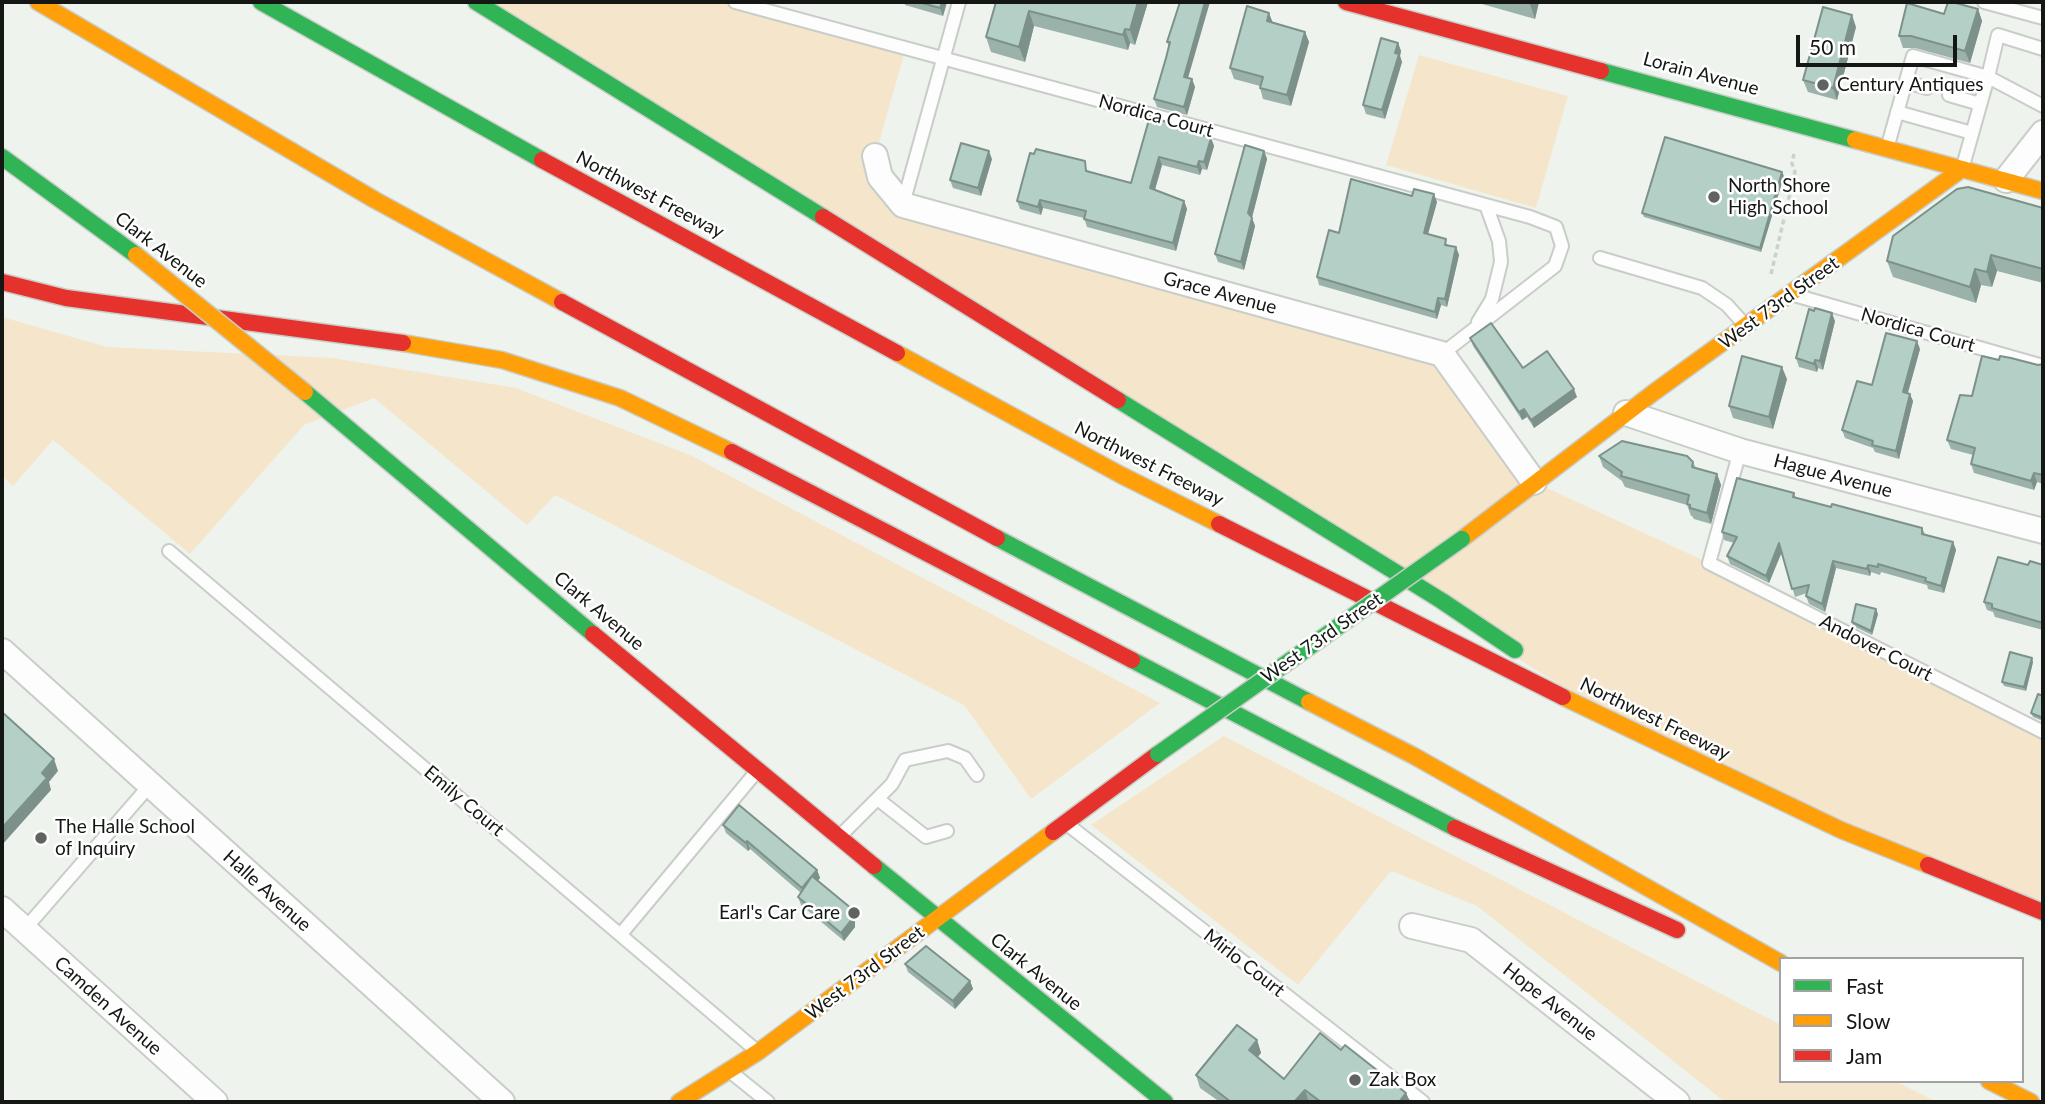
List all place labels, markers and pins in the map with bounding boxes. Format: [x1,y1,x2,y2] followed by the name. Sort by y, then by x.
[1837,74,1983,96] place label: Century Antiques
[1815,77,1831,93] marker: Century Antiques
[1728,175,1830,219] place label: North Shore High School
[1706,189,1722,205] marker: North Shore High School
[55,816,195,860] place label: The Halle School of Inquiry
[33,830,49,846] marker: The Halle School of Inquiry
[719,902,840,924] place label: Earl's Car Care
[846,905,862,921] marker: Earl's Car Care
[1369,1069,1436,1091] place label: Zak Box
[1347,1072,1363,1088] marker: Zak Box

